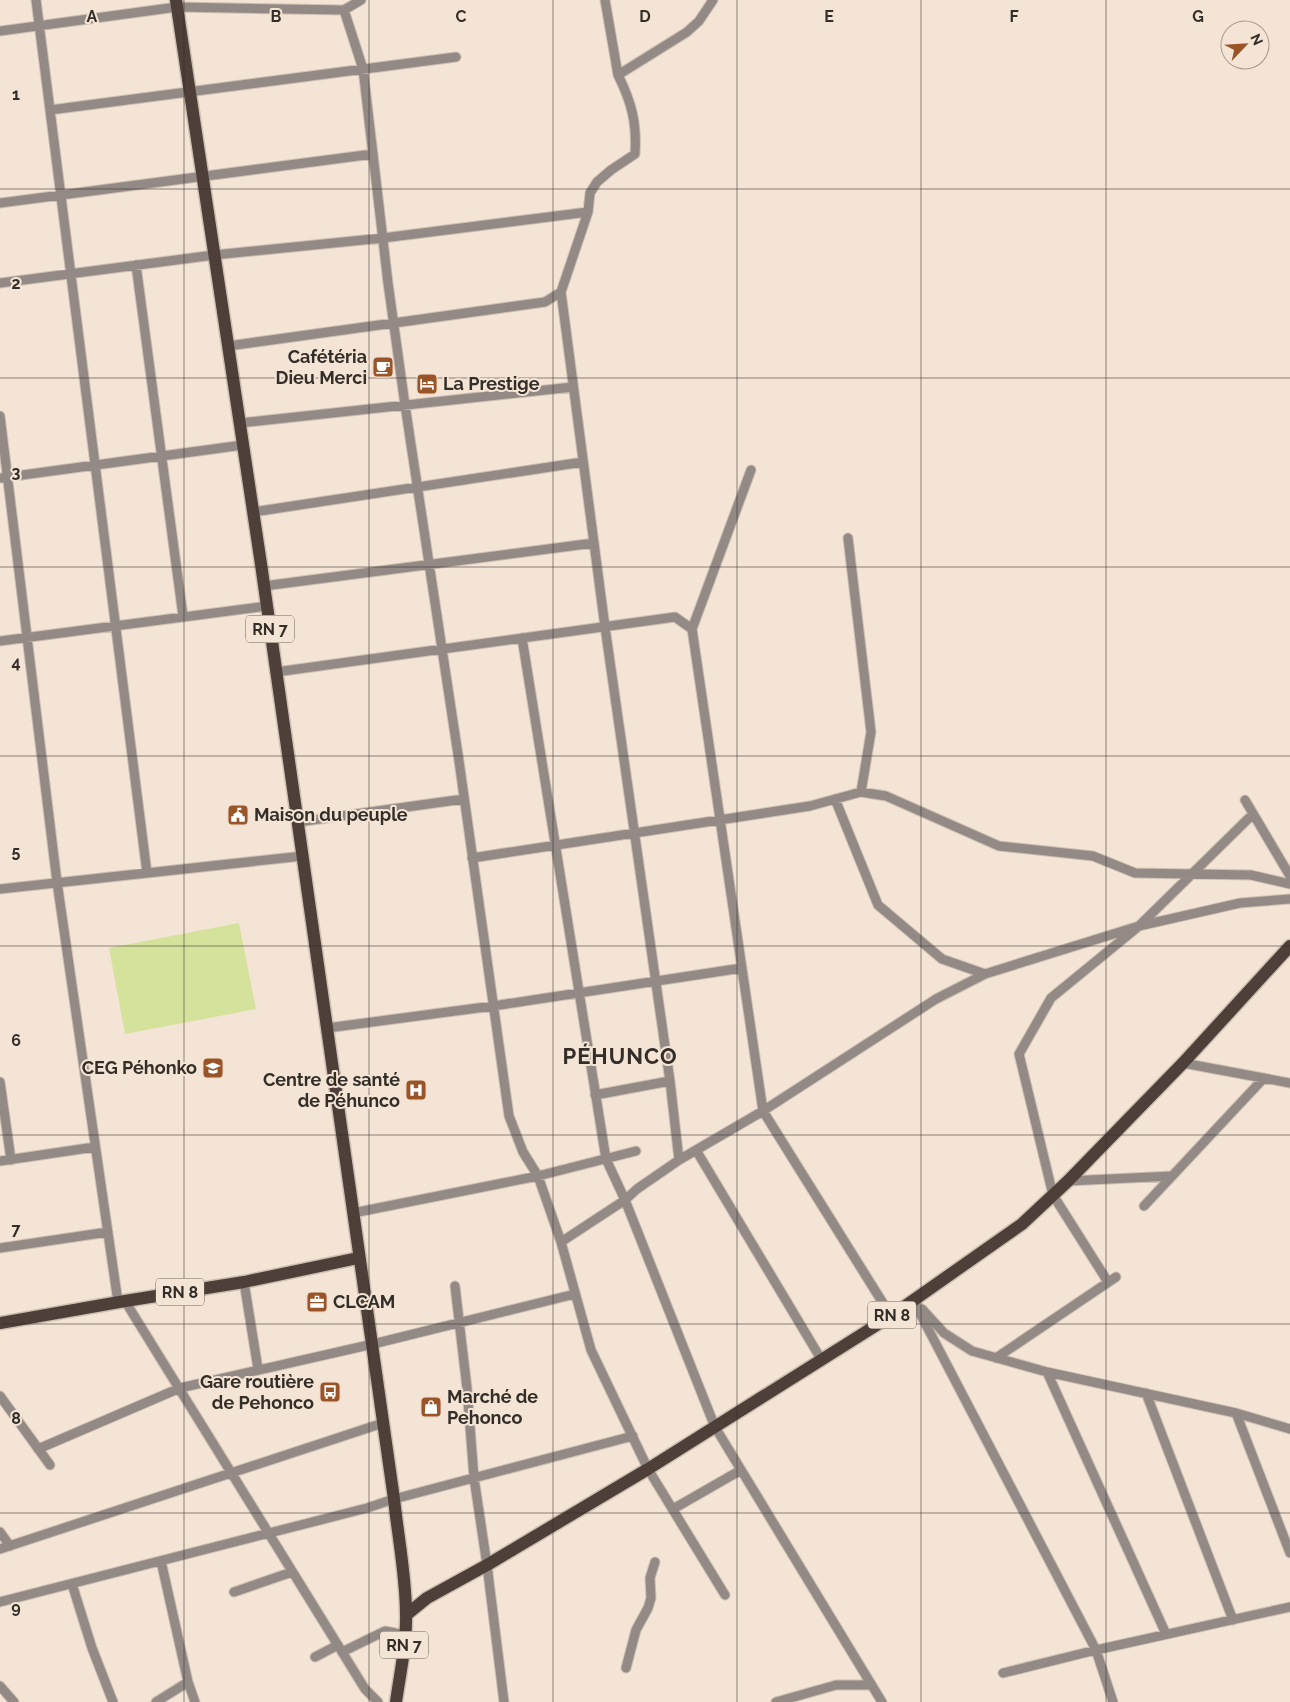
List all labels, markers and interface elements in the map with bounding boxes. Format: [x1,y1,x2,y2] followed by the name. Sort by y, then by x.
[87,7,98,26] text: A
[271,7,282,26] text: B
[456,7,467,26] text: C
[639,7,651,26] text: D
[824,7,834,26] text: E
[1009,7,1019,26] text: F
[1192,7,1204,26] text: G
[1220,20,1270,70] north arrow
[1247,31,1266,48] text: N
[12,85,20,104] text: 1
[11,274,21,293] text: 2
[276,346,367,388] place label: Cafétéria Dieu Merci
[371,355,395,379] cafe icon: Cafétéria Dieu Merci
[415,372,439,396] hotel icon: La Prestige
[443,373,540,394] place label: La Prestige
[12,463,21,482] text: 3
[246,616,294,642] road number: RN 7
[11,653,21,672] text: 4
[226,803,250,827] public building icon: Maison du peuple
[254,804,408,825] place label: Maison du peuple
[12,842,21,861] text: 5
[11,1031,21,1050] text: 6
[562,1043,678,1069] district label: PÉHUNCO
[201,1056,225,1080] school or university icon: CEG Péhonko
[82,1057,197,1078] place label: CEG Péhonko
[263,1069,400,1111] place label: Centre de santé de Péhunco
[404,1078,428,1102] hospital icon: Centre de santé de Péhunco
[12,1220,21,1239] text: 7
[156,1278,204,1305] road number: RN 8
[305,1290,329,1314] office icon: CLCAM
[333,1291,395,1312] place label: CLCAM
[868,1302,916,1328] road number: RN 8
[200,1371,314,1413] place label: Gare routière de Pehonco
[318,1380,342,1404] bus stop icon: Gare routière de Pehonco
[447,1386,538,1428] place label: Marché de Pehonco
[419,1395,443,1419] shop icon: Marché de Pehonco
[11,1409,21,1428] text: 8
[11,1598,21,1617] text: 9
[380,1632,428,1658] road number: RN 7

